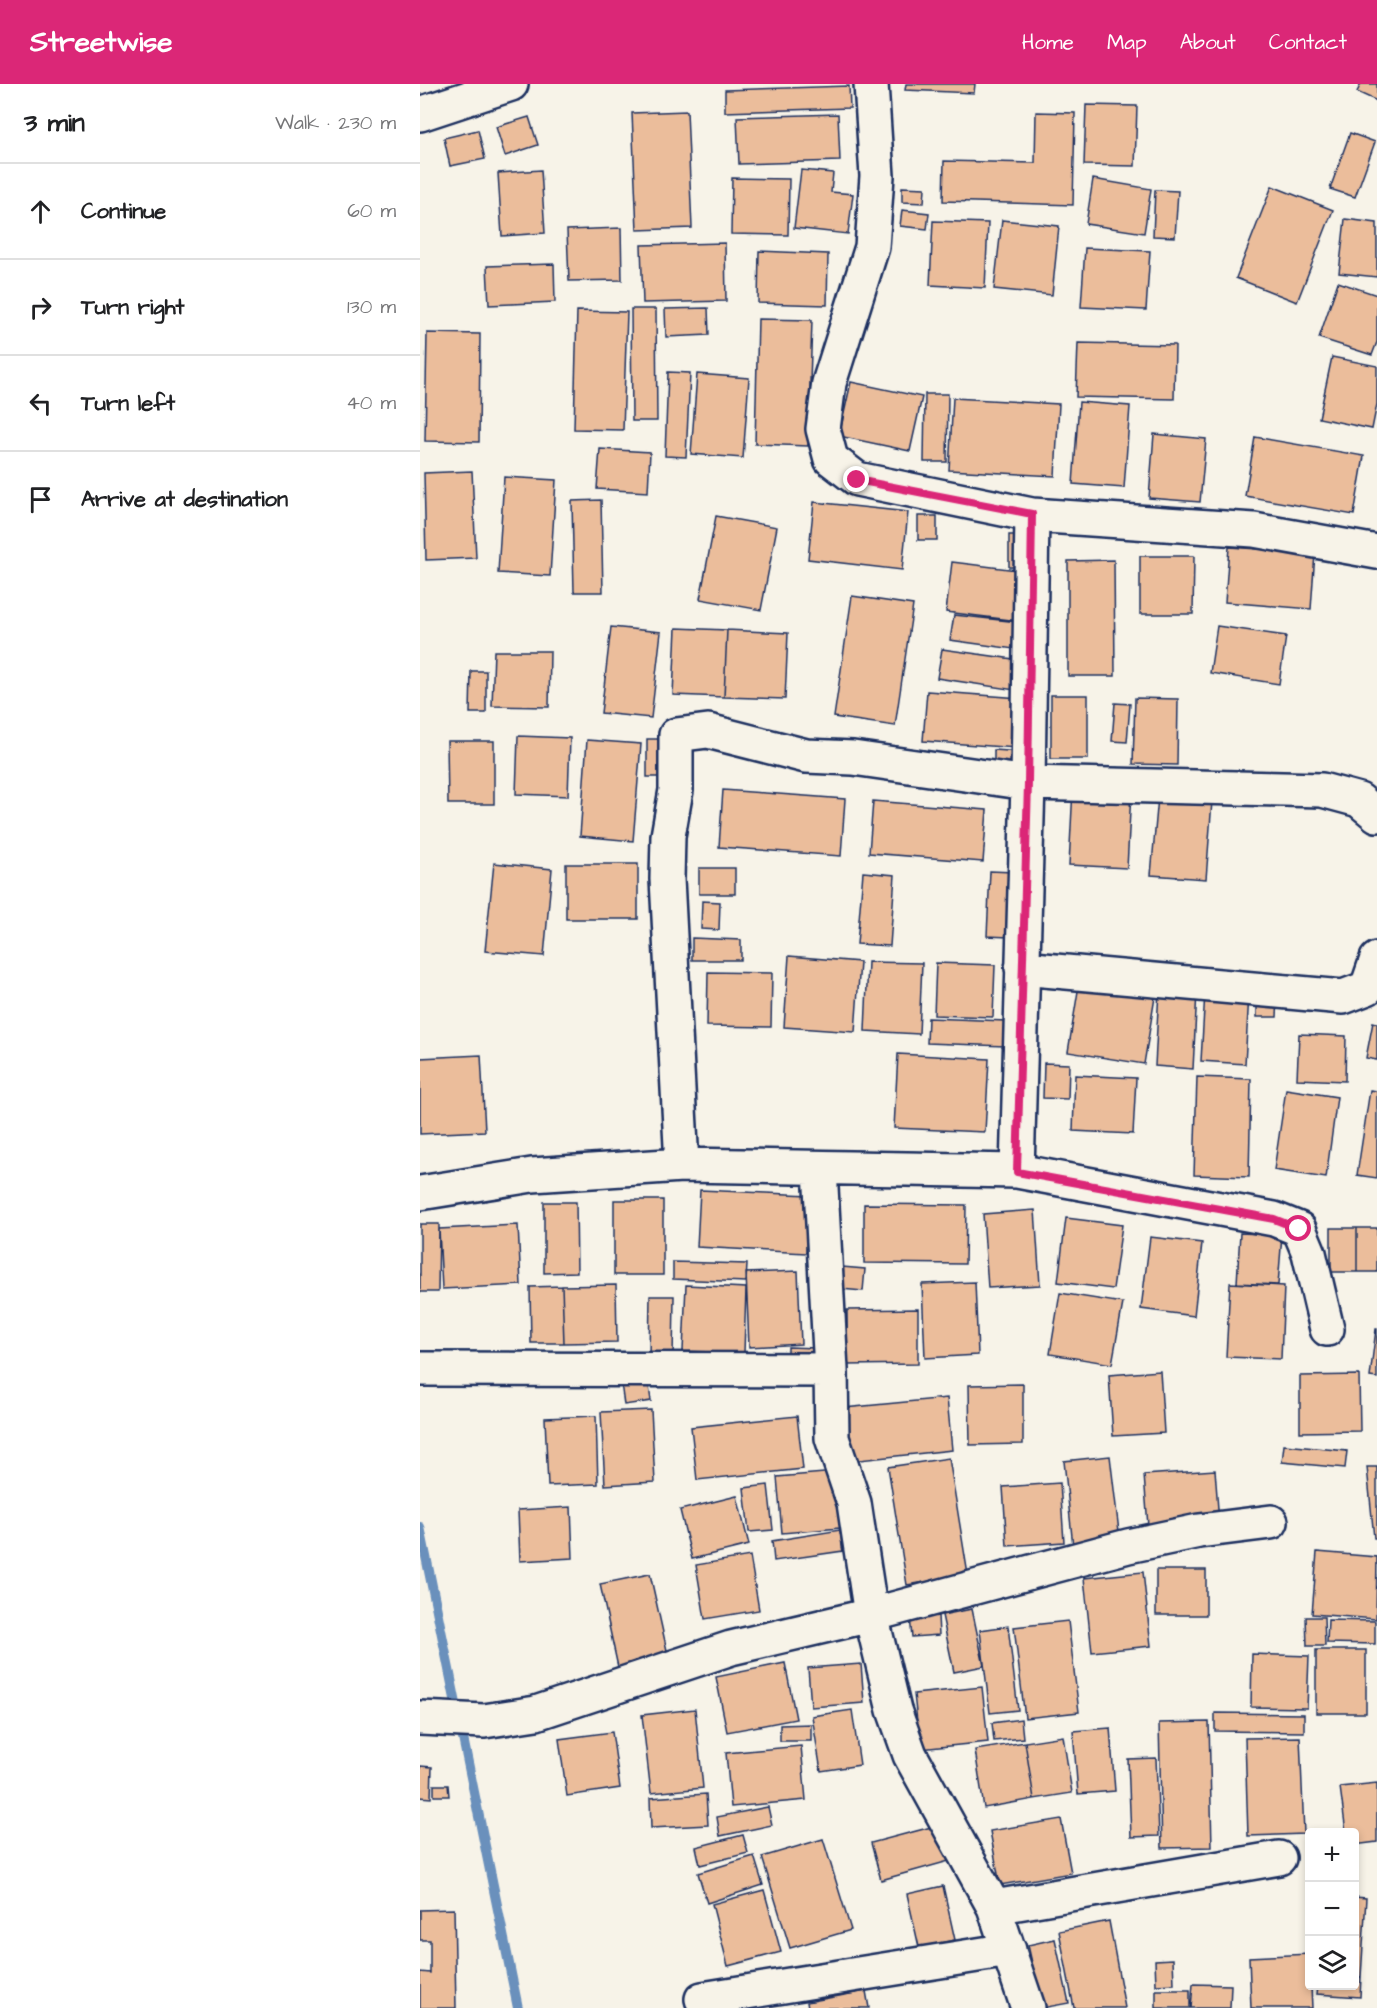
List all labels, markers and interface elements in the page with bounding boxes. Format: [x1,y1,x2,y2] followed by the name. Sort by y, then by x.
[30,23,172,62] text: Streetwise
[1022,28,1074,57] text: Home
[1107,28,1147,57] text: Map
[1180,28,1236,57] text: About
[1269,28,1347,57] text: Contact
[24,105,85,141] text: 3 min
[275,109,396,137] text: Walk · 230 m
[24,195,57,228] icon: ahead
[81,196,166,227] text: Continue
[347,197,396,225] text: 60 m
[24,291,57,324] icon: right
[81,292,184,323] text: Turn right
[347,293,396,321] text: 130 m
[24,387,57,420] icon: left
[81,388,175,419] text: Turn left
[346,389,396,417] text: 40 m
[843,466,869,492] route end
[24,483,57,516] icon: arrive
[81,484,288,515] text: Arrive at destination
[1285,1215,1311,1241] route start
[1305,1828,1359,1990] map controls
[1305,1828,1359,1882] button: +
[1305,1882,1359,1936] button: −
[1305,1936,1359,1990] button: layers

